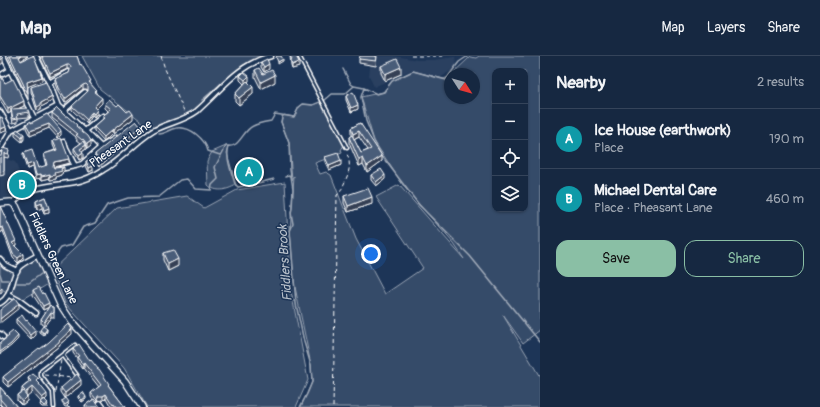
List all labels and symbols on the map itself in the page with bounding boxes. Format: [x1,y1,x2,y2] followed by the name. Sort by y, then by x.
[444,68,480,104] north arrow
[87,117,155,171] street label: Pheasant Lane
[236,157,262,187] pin: A
[9,170,35,200] pin: B
[25,210,81,306] street label: Fiddlers Green Lane
[274,223,296,302] water label: Fiddlers Brook
[361,244,381,264] your location

